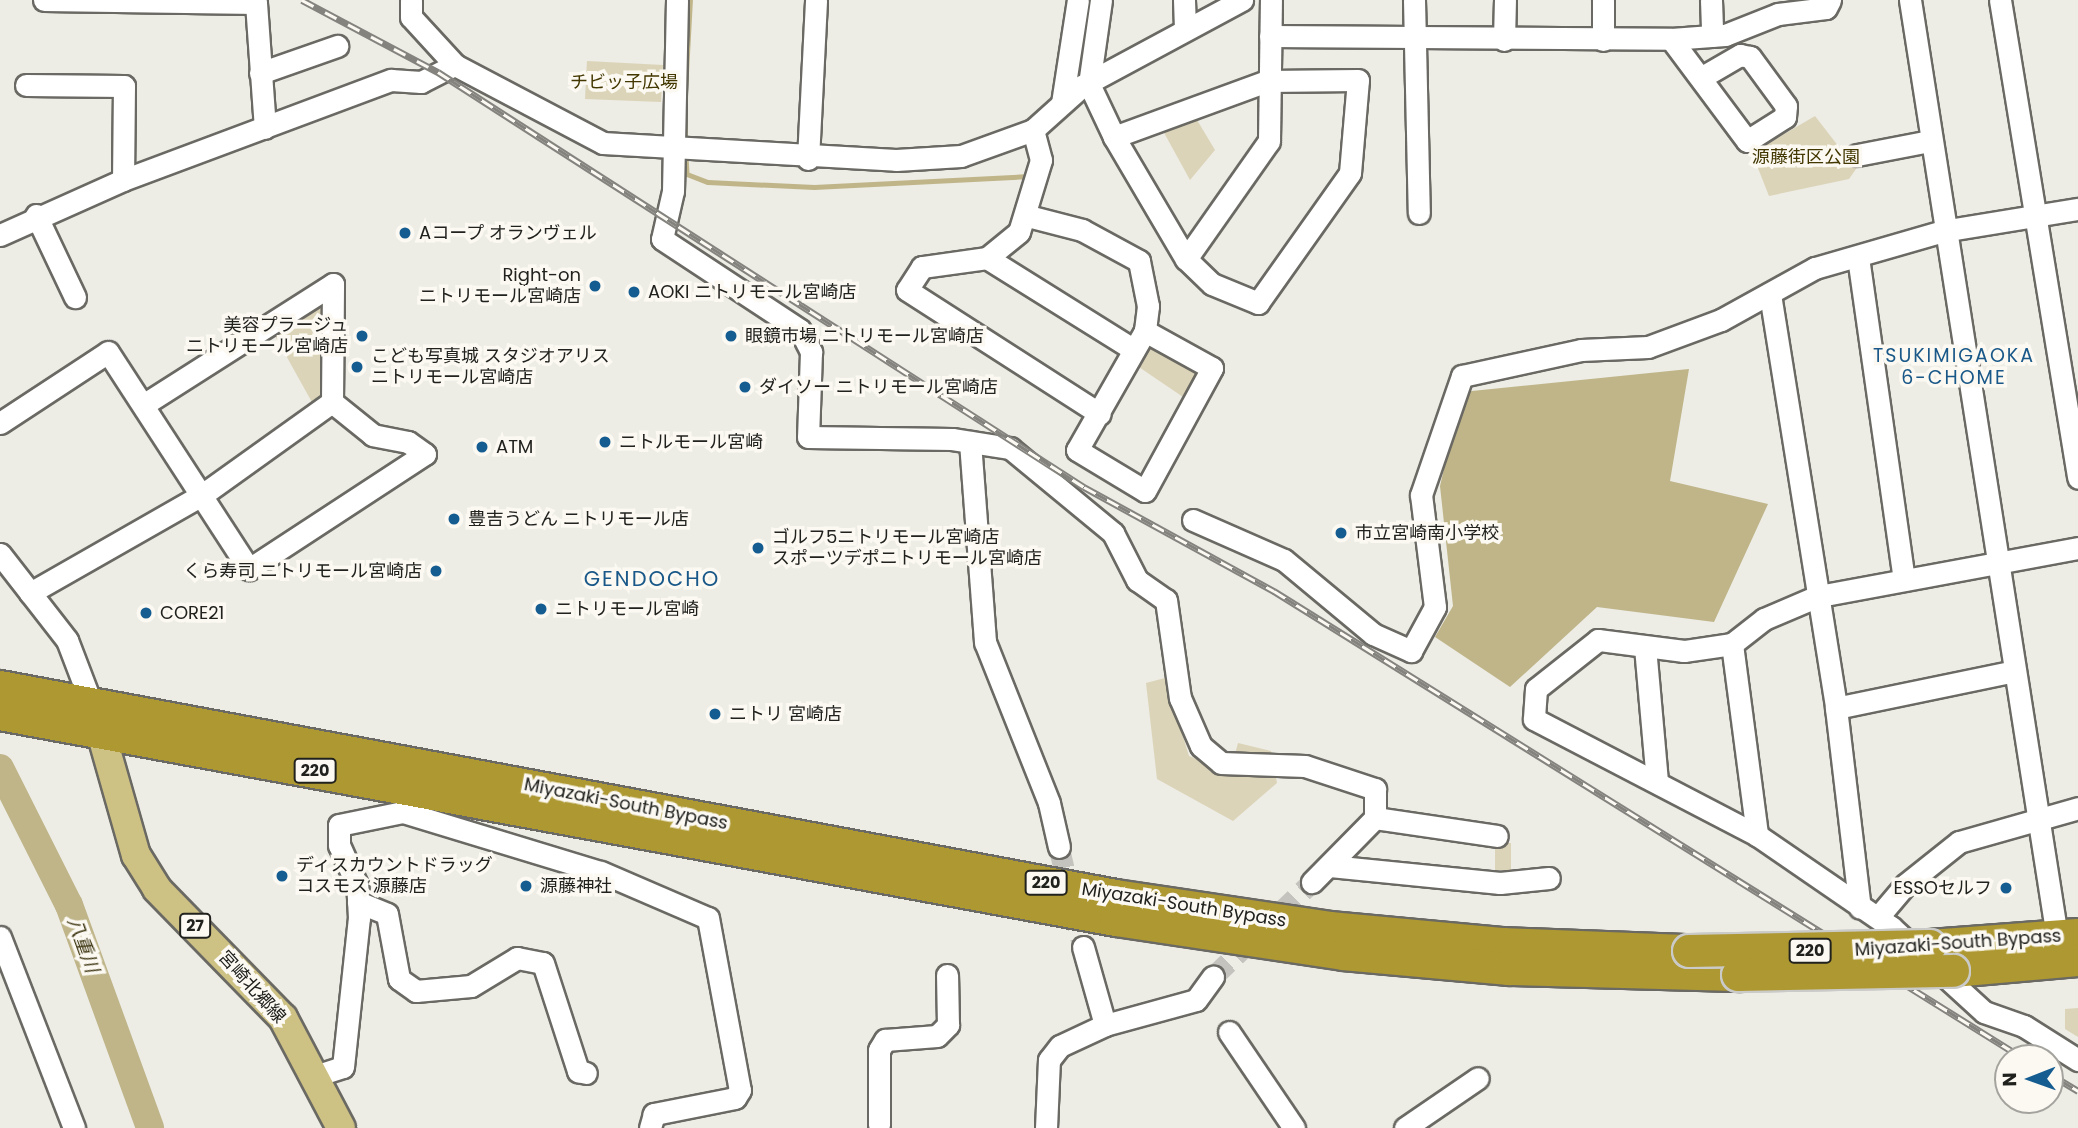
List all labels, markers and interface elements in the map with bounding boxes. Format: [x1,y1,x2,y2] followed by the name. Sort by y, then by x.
[570,71,678,93] park label: チビッ子広場
[1752,146,1860,168] park label: 源藤街区公園
[419,222,598,244] place label: Aコープ オランヴェル
[397,225,413,241] marker: Aコープ オランヴェル
[419,265,581,308] place label: Right-on ニトリモール宮崎店
[587,278,603,294] marker: Right-on ニトリモール宮崎店
[648,281,856,303] place label: AOKI ニトリモール宮崎店
[626,284,642,300] marker: AOKI ニトリモール宮崎店
[186,315,348,358] place label: 美容プラージュ ニトリモール宮崎店
[745,325,984,347] place label: 眼鏡市場 ニトリモール宮崎店
[354,328,370,344] marker: 美容プラージュ ニトリモール宮崎店
[723,328,739,344] marker: 眼鏡市場 ニトリモール宮崎店
[1874,345,2034,389] district label: TSUKIMIGAOKA 6-CHOME
[371,346,610,388] place label: こども写真城 スタジオアリス ニトリモール宮崎店
[349,359,365,375] marker: こども写真城 スタジオアリス ニトリモール宮崎店
[759,376,998,398] place label: ダイソー ニトリモール宮崎店
[737,379,753,395] marker: ダイソー ニトリモール宮崎店
[619,431,763,453] place label: ニトルモール宮崎
[597,434,613,450] marker: ニトルモール宮崎
[496,436,533,458] place label: ATM
[474,439,490,455] marker: ATM
[468,508,689,530] place label: 豊吉うどん ニトリモール店
[446,511,462,527] marker: 豊吉うどん ニトリモール店
[1355,522,1499,544] place label: 市立宮崎南小学校
[1333,525,1349,541] marker: 市立宮崎南小学校
[772,527,1042,570] place label: ゴルフ5ニトリモール宮崎店 スポーツデポニトリモール宮崎店
[750,540,766,556] marker: ゴルフ5ニトリモール宮崎店 スポーツデポニトリモール宮崎店
[183,560,422,582] place label: くら寿司 ニトリモール宮崎店
[428,563,444,579] marker: くら寿司 ニトリモール宮崎店
[585,566,719,592] district label: GENDOCHO
[555,598,699,620] place label: ニトリモール宮崎
[533,601,549,617] marker: ニトリモール宮崎
[160,602,224,624] place label: CORE21
[138,605,154,621] marker: CORE21
[729,703,842,725] place label: ニトリ 宮崎店
[707,706,723,722] marker: ニトリ 宮崎店
[292,758,338,784] road number: 220
[522,774,730,834] street label: Miyazaki-South Bypass
[296,855,494,898] place label: ディスカウントドラッグ コスモス 源藤店
[274,868,290,884] marker: ディスカウントドラッグ コスモス 源藤店
[1023,870,1069,896] road number: 220
[540,875,612,897] place label: 源藤神社
[1893,877,1992,899] place label: ESSOセルフ
[518,878,534,894] marker: 源藤神社
[1080,878,1288,932] street label: Miyazaki-South Bypass
[1998,880,2014,896] marker: ESSOセルフ
[63,914,103,976] water label: 八重川
[178,914,212,938] road number: 27
[1854,925,2062,961] street label: Miyazaki-South Bypass
[1787,939,1833,964] road number: 220
[214,946,290,1028] street label: 宮崎北郷線
[1994,1044,2064,1114] north arrow
[1996,1072,2023,1087] text: N

